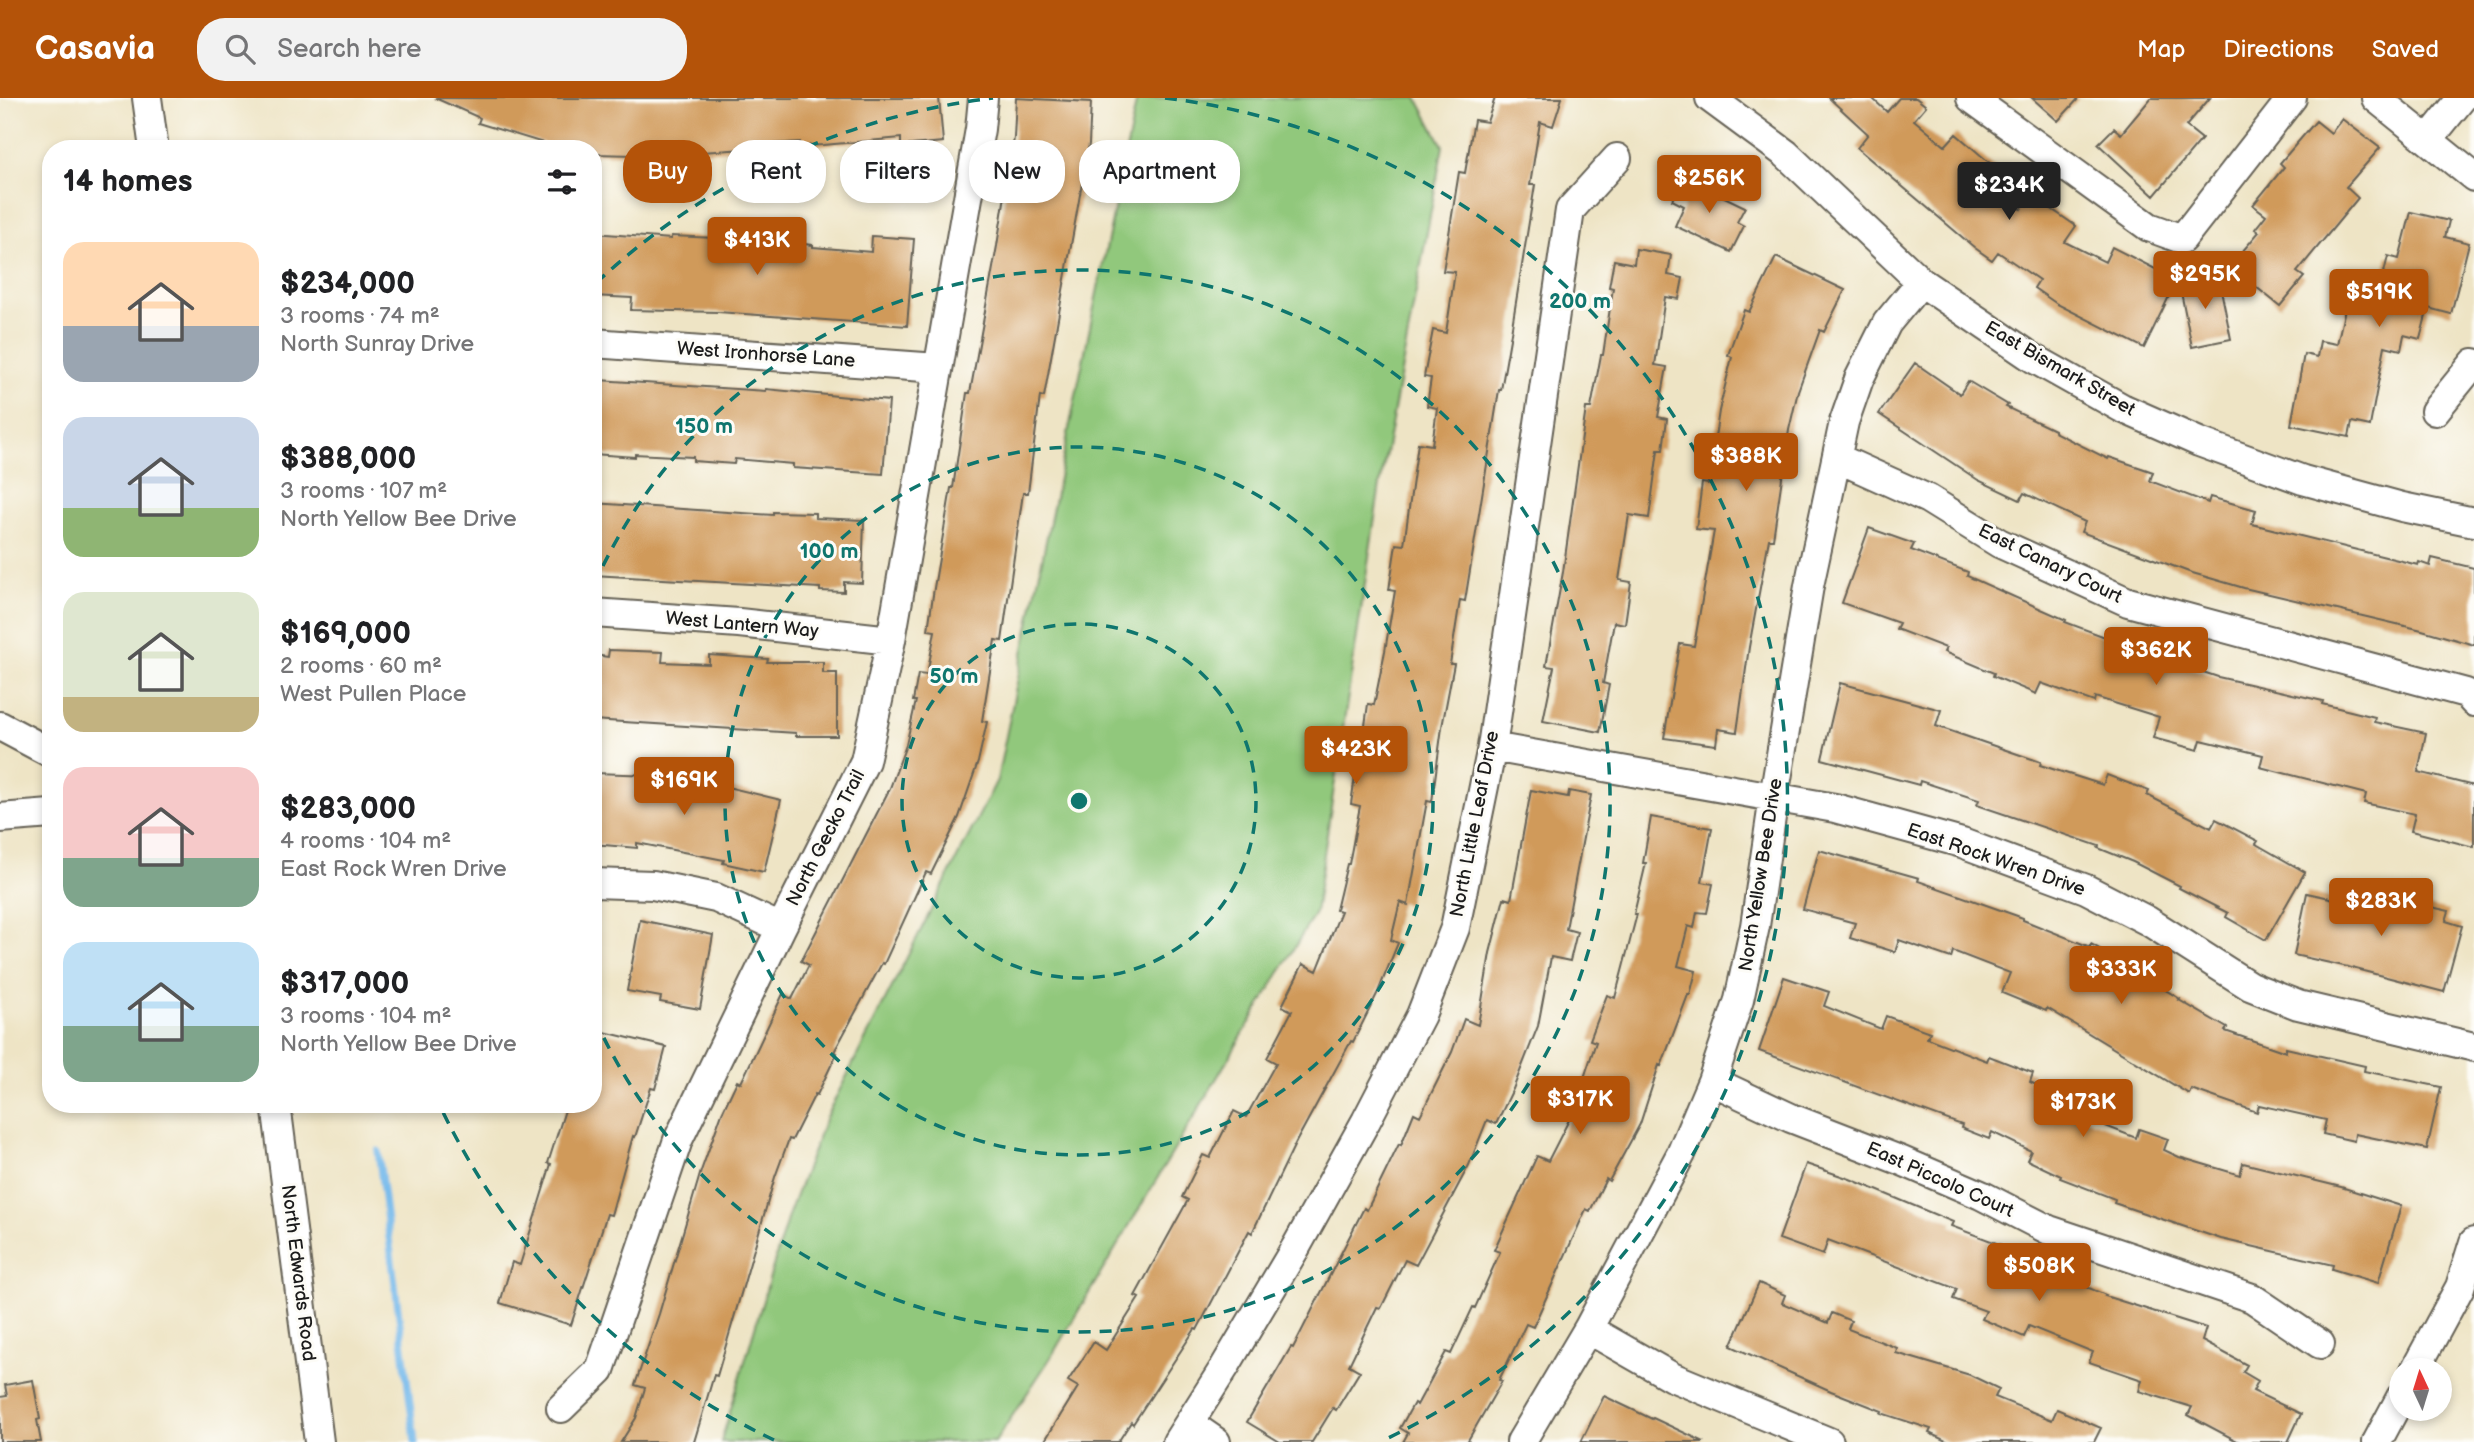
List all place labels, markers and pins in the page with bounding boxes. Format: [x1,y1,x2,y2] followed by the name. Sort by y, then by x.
[1660,156,1758,215] pin: $256K
[1960,162,2058,222] pin: $234K
[708,218,806,277] pin: $413K
[2156,252,2254,311] pin: $295K
[2330,270,2428,329] pin: $519K
[1697,434,1795,493] pin: $388K
[2107,628,2205,687] pin: $362K
[1307,726,1405,786] pin: $423K
[635,758,733,817] pin: $169K
[1067,789,1091,813] centre of rings
[2332,878,2430,938] pin: $283K
[2072,946,2170,1006] pin: $333K
[1531,1076,1629,1136] pin: $317K
[2034,1080,2132,1139] pin: $173K
[1990,1244,2088,1303] pin: $508K

